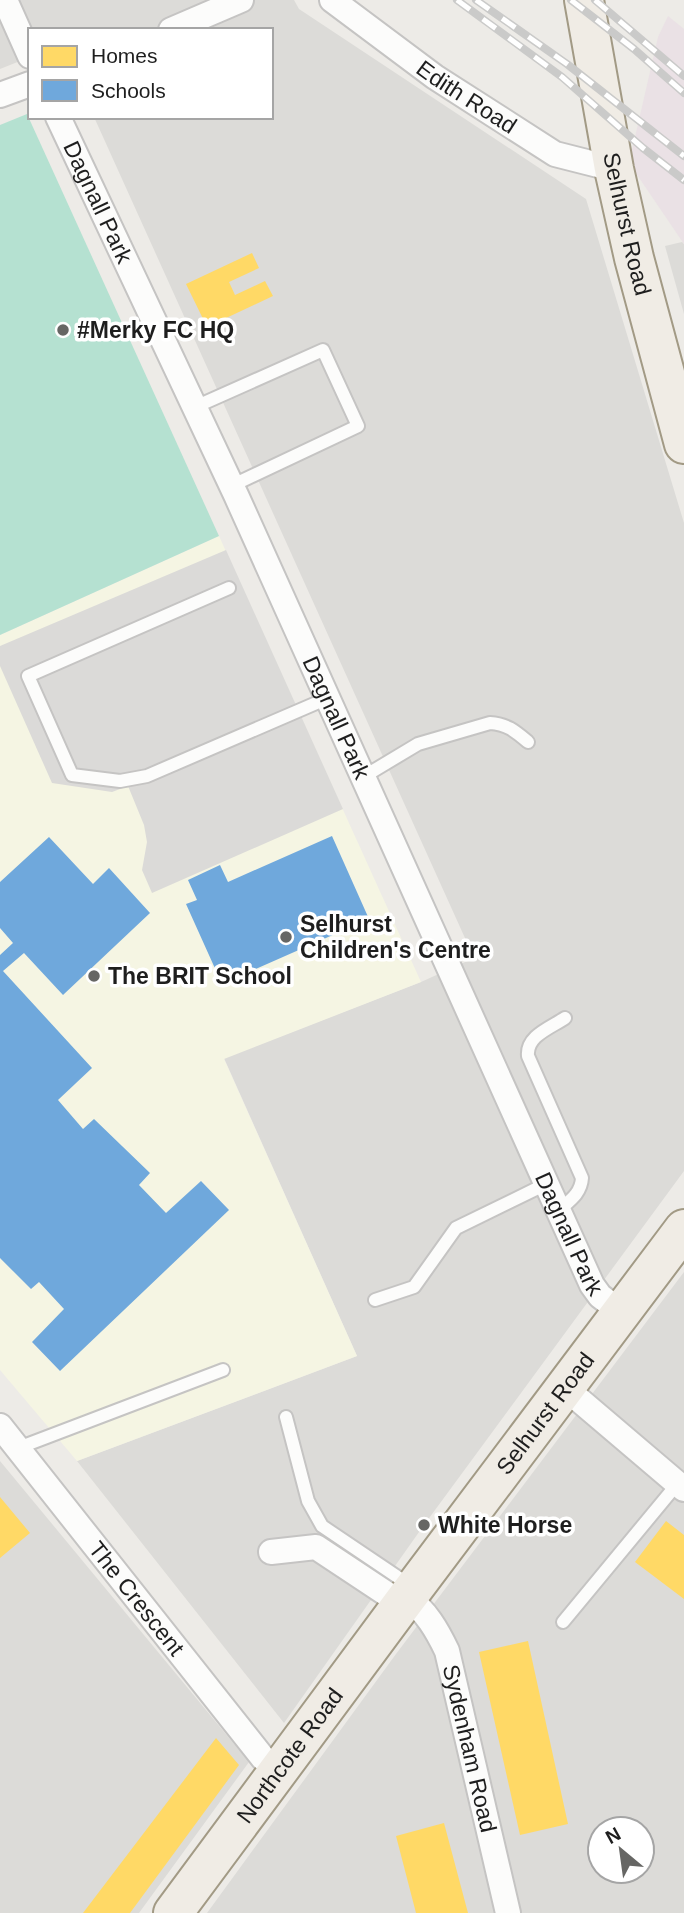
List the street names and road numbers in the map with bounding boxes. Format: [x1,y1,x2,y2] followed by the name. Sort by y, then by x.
[412,55,521,139] street label: Edith Road
[58,137,138,268] street label: Dagnall Park
[598,150,656,298] street label: Selhurst Road
[297,652,375,783] street label: Dagnall Park
[530,1168,608,1301] street label: Dagnall Park
[491,1347,599,1480] street label: Selhurst Road
[84,1536,190,1661] street label: The Crescent
[438,1662,502,1835] street label: Sydenham Road
[231,1683,348,1828] street label: Northcote Road

